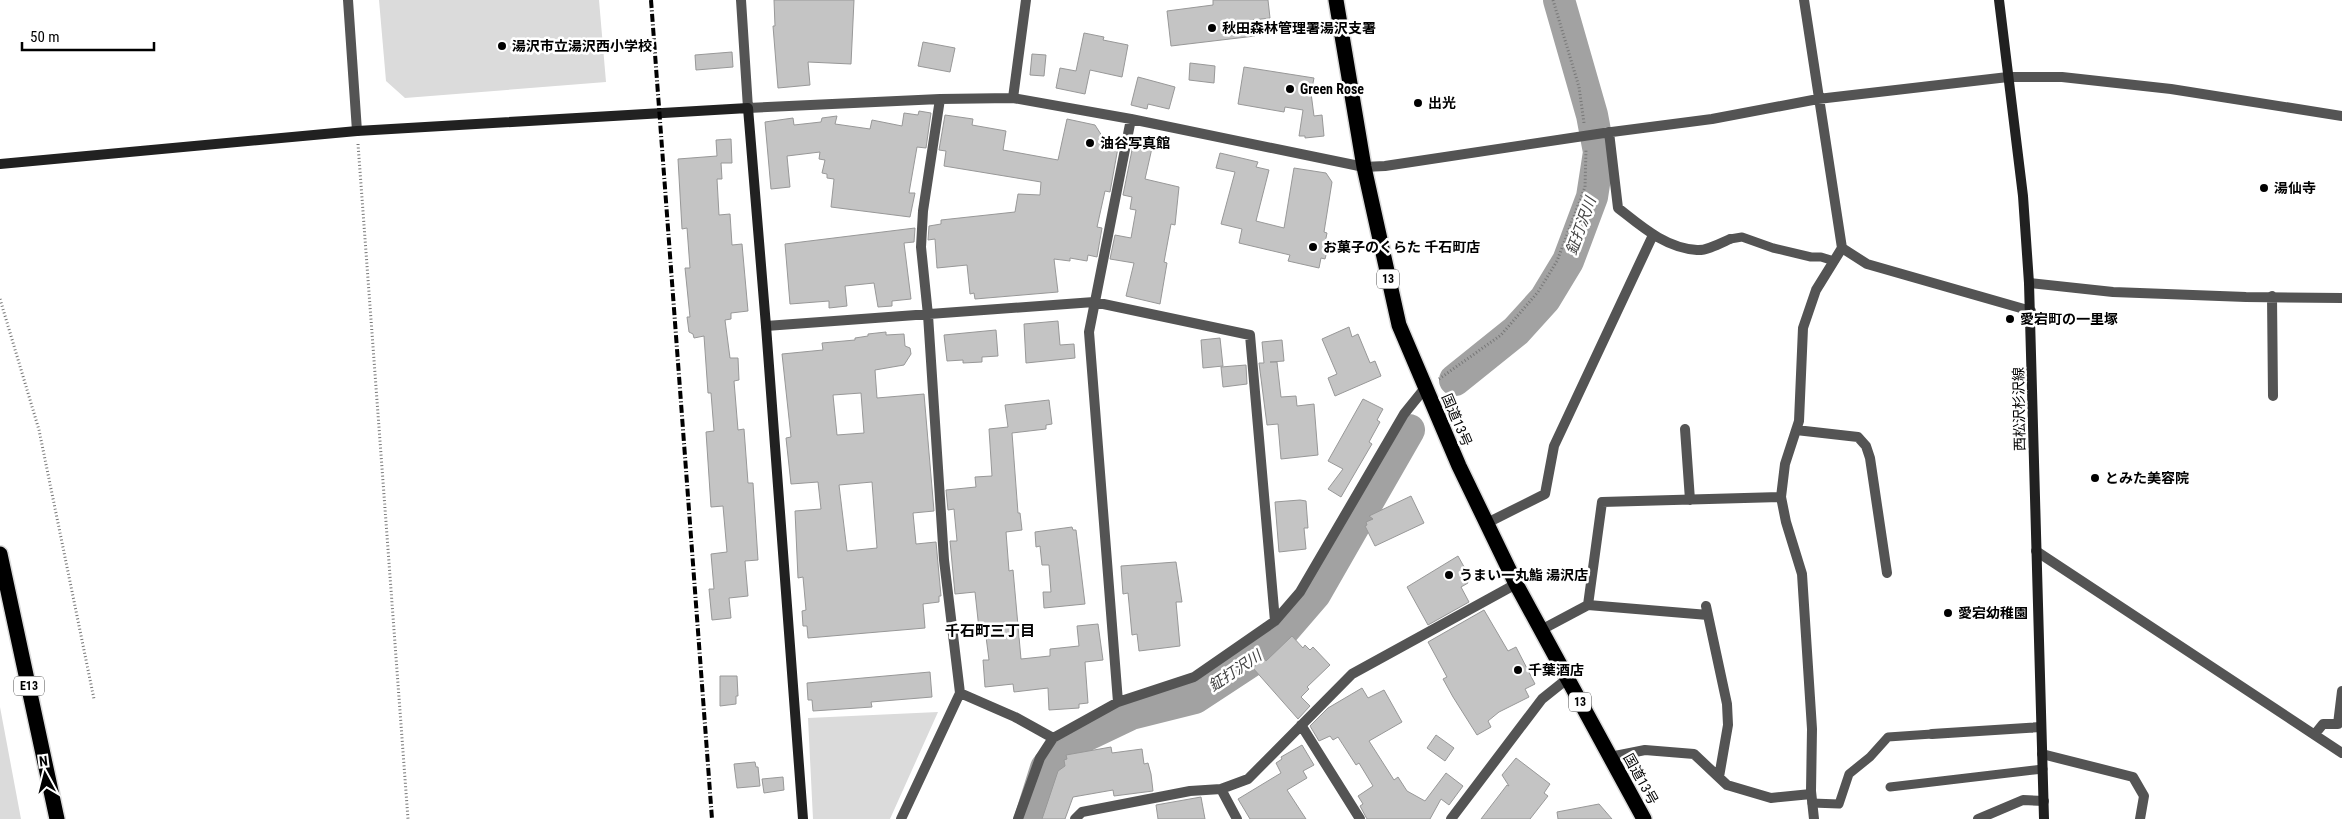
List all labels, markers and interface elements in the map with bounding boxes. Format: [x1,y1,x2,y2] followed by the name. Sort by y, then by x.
[22,20,155,52] scale bar
[1222,20,1376,36] place label: 秋田森林管理署湯沢支署
[1206,22,1218,34] marker: 秋田森林管理署湯沢支署
[30,28,60,46] text: 50 m
[512,38,652,54] place label: 湯沢市立湯沢西小学校
[496,40,508,52] marker: 湯沢市立湯沢西小学校
[1300,81,1364,97] place label: Green Rose
[1284,83,1296,95] marker: Green Rose
[1428,95,1456,111] place label: 出光
[1412,97,1424,109] marker: 出光
[1100,135,1170,151] place label: 油谷写真館
[1084,137,1096,149] marker: 油谷写真館
[2274,180,2316,196] place label: 湯仙寺
[2258,182,2270,194] marker: 湯仙寺
[1562,193,1600,257] water label: 鉦打沢川
[1323,239,1480,255] place label: お菓子のくらた 千石町店
[1307,241,1319,253] marker: お菓子のくらた 千石町店
[1377,270,1399,288] road number: 13
[2020,311,2118,327] place label: 愛宕町の一里塚
[2004,313,2016,325] marker: 愛宕町の一里塚
[2010,367,2028,451] street label: 西松沢杉沢線
[1439,391,1475,449] street label: 国道13号
[2105,470,2189,486] place label: とみた美容院
[2089,472,2101,484] marker: とみた美容院
[1459,567,1588,583] place label: うまい一丸鮨 湯沢店
[1443,569,1455,581] marker: うまい一丸鮨 湯沢店
[1958,605,2028,621] place label: 愛宕幼稚園
[1942,607,1954,619] marker: 愛宕幼稚園
[945,622,1035,640] district label: 千石町三丁目
[1205,646,1267,695] water label: 鉦打沢川
[1528,662,1584,678] place label: 千葉酒店
[1512,664,1524,676] marker: 千葉酒店
[14,676,44,696] road number: E13
[1569,692,1591,712] road number: 13
[20,749,70,799] north arrow
[1620,751,1662,807] street label: 国道13号
[38,753,49,770] text: N

